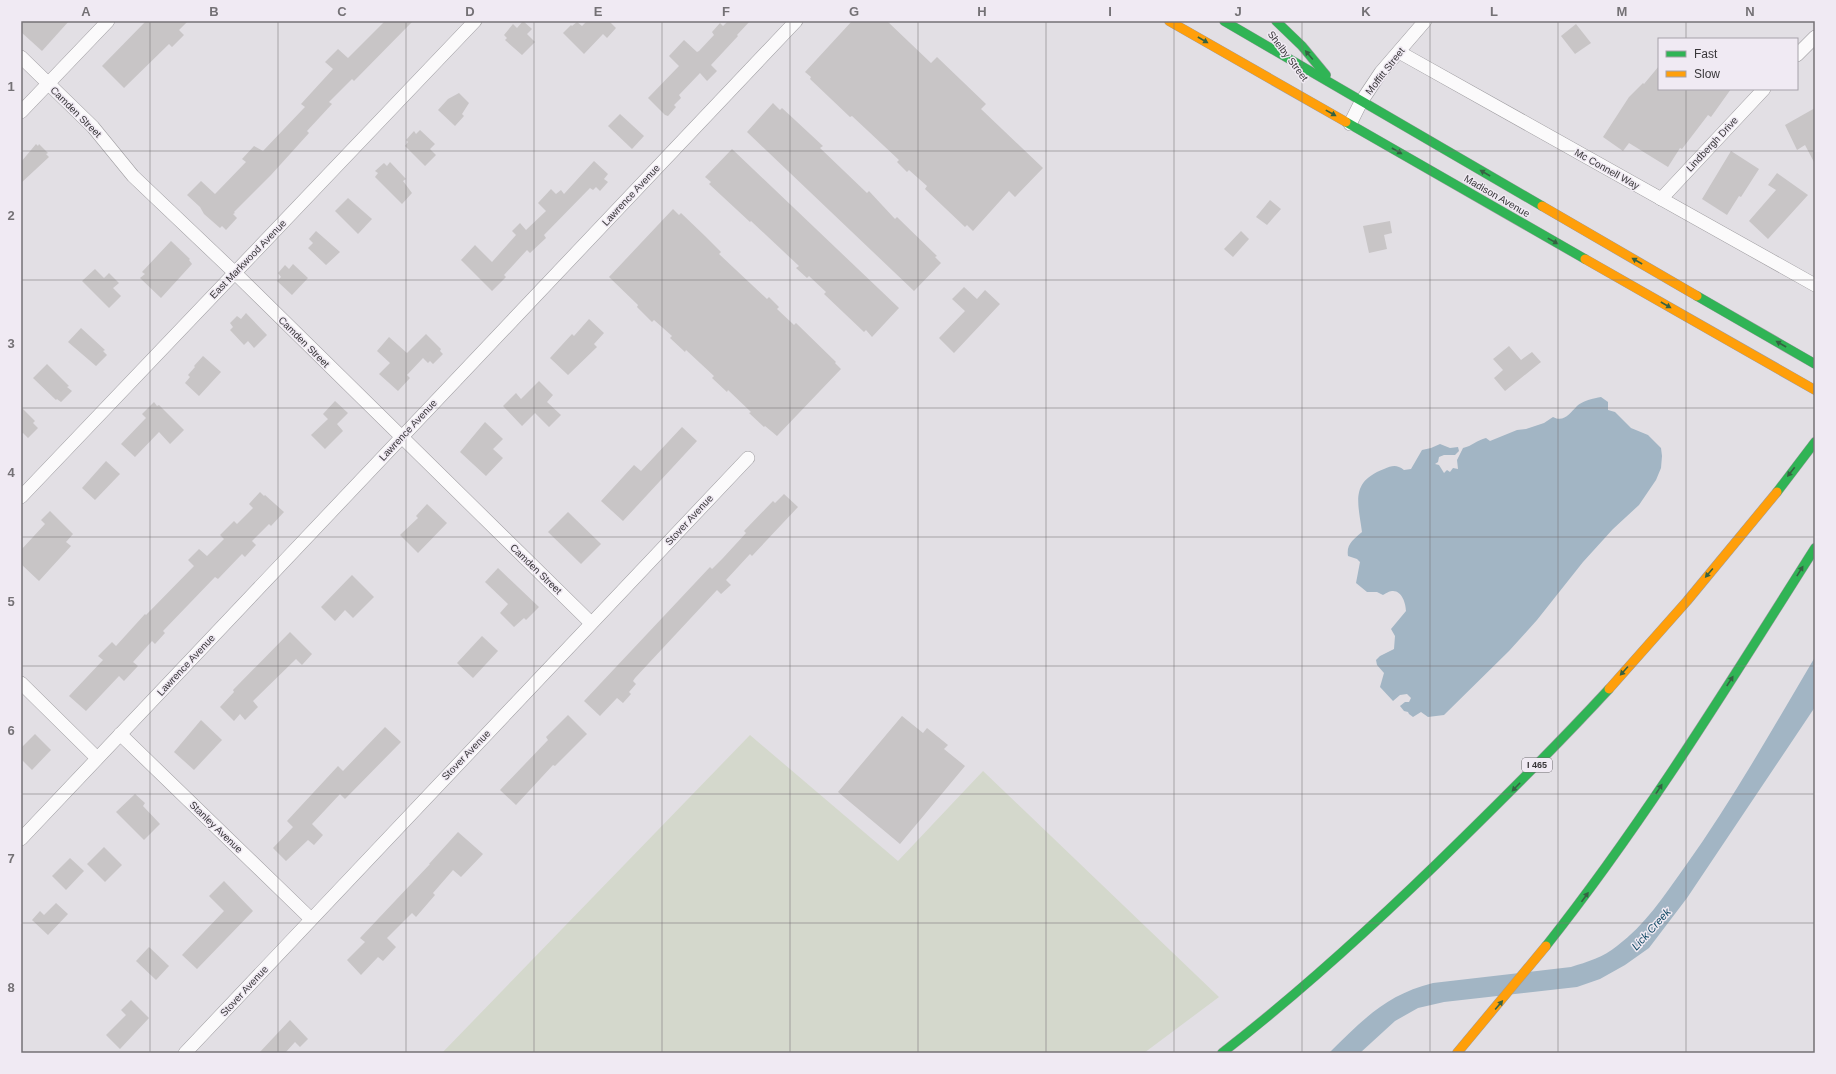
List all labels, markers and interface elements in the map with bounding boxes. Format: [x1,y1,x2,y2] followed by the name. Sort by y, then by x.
[81,4,91,19] text: A
[209,4,219,19] text: B
[337,4,347,19] text: C
[465,4,475,19] text: D
[594,4,603,19] text: E
[722,4,730,19] text: F
[849,4,859,19] text: G
[977,4,987,19] text: H
[1108,4,1112,19] text: I
[1234,4,1242,19] text: J
[1361,4,1371,19] text: K
[1490,4,1498,19] text: L
[1617,4,1627,19] text: M
[1745,4,1755,19] text: N
[1266,29,1311,83] street label: Shelby Street
[1197,37,1209,44] one-way arrow
[1658,38,1798,90] legend
[1363,45,1407,97] street label: Moffitt Street
[1694,47,1718,61] text: Fast
[1305,50,1314,61] one-way arrow
[1694,67,1720,81] text: Slow
[7,79,15,94] text: 1
[48,84,104,140] street label: Camden Street
[1325,110,1337,116] one-way arrow
[1684,114,1740,174] street label: Lindbergh Drive
[1392,147,1402,155] one-way arrow
[1573,147,1641,191] street label: Mc Connell Way
[600,162,662,228] street label: Lawrence Avenue
[1479,170,1491,177] one-way arrow
[1462,173,1532,219] street label: Madison Avenue
[7,208,15,223] text: 2
[208,217,289,301] street label: East Markwood Avenue
[1548,237,1559,244] one-way arrow
[1632,257,1643,264] one-way arrow
[1661,301,1672,308] one-way arrow
[276,314,332,370] street label: Camden Street
[7,336,15,351] text: 3
[1776,340,1786,348] one-way arrow
[377,397,439,463] street label: Lawrence Avenue
[7,465,15,480] text: 4
[1787,467,1795,478] one-way arrow
[663,492,715,547] street label: Stover Avenue
[508,542,564,596] street label: Camden Street
[1796,566,1804,576] one-way arrow
[1705,568,1714,579] one-way arrow
[7,594,15,609] text: 5
[155,632,217,698] street label: Lawrence Avenue
[1620,667,1629,676] one-way arrow
[1726,675,1734,686] one-way arrow
[7,723,15,738] text: 6
[440,728,493,782] street label: Stover Avenue
[1522,758,1552,772] road number: I 465
[1511,782,1521,792] one-way arrow
[1655,784,1663,794] one-way arrow
[187,799,245,855] street label: Stanley Avenue
[7,851,15,866] text: 7
[1581,891,1590,902] one-way arrow
[1629,905,1673,952] water label: Lick Creek
[218,963,270,1018] street label: Stover Avenue
[7,980,15,995] text: 8
[1495,999,1504,1010] one-way arrow

